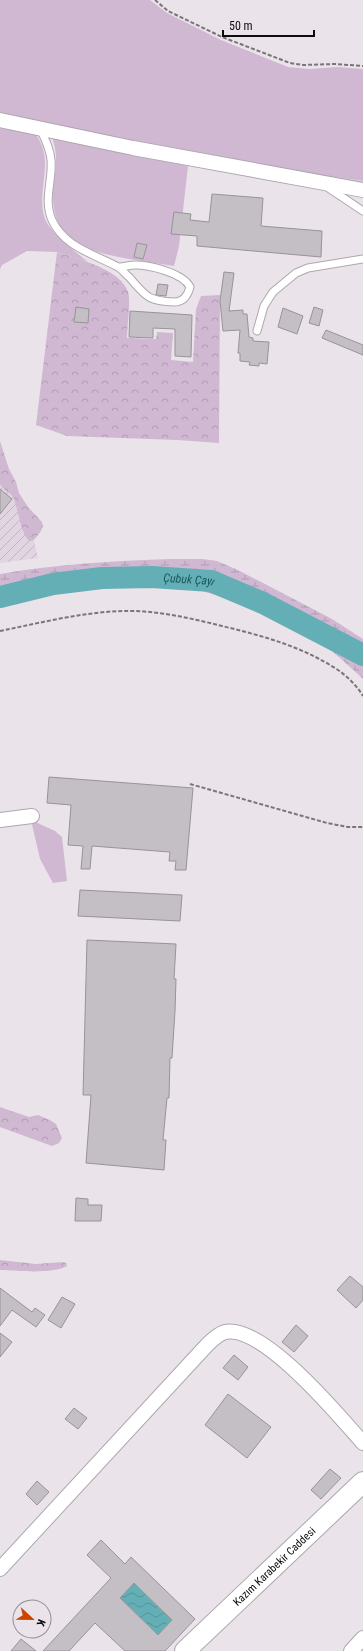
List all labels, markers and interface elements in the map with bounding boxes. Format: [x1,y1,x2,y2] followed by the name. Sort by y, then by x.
[223,12,314,38] scale bar
[229,19,253,33] text: 50 m
[163,571,217,589] water label: Çubuk Çayı
[231,1525,318,1609] street label: Kazım Karabekir Caddesi
[12,1599,52,1639] north arrow
[33,1617,48,1629] text: K

